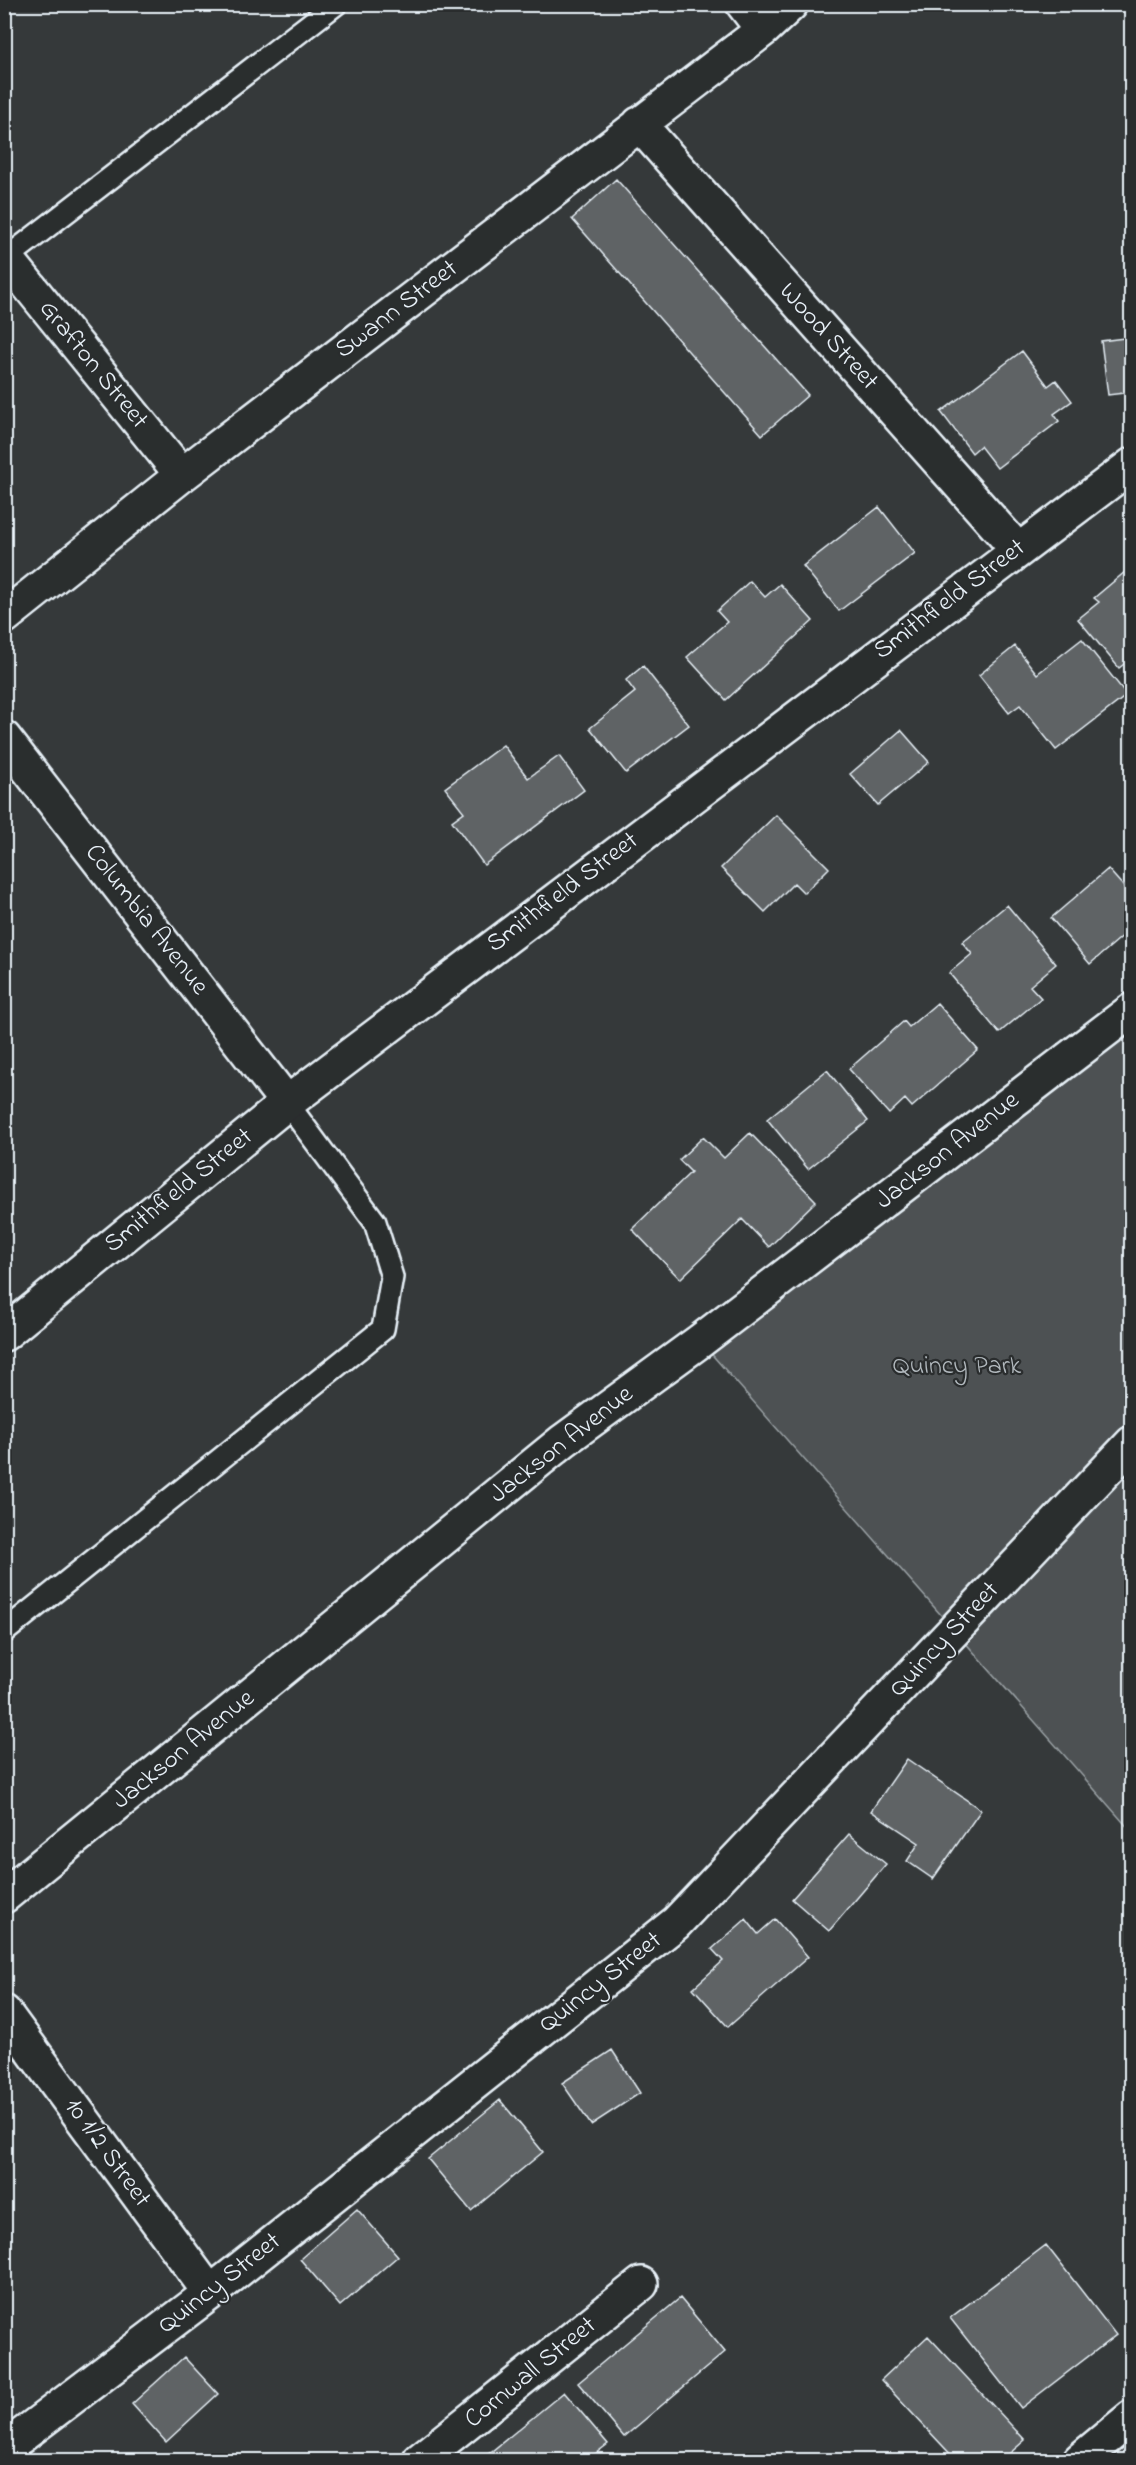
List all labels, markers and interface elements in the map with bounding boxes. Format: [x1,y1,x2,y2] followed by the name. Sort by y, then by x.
[327,251,467,369] street label: Swann Street
[769,275,887,400] street label: Wood Street
[29,292,157,438] street label: Grafton Street
[866,530,1034,670] street label: Smithfield Street
[479,823,647,963] street label: Smithfield Street
[75,836,218,1004] street label: Columbia Avenue
[868,1082,1028,1219] street label: Jackson Avenue
[96,1119,262,1263] street label: Smithfield Street
[893,1348,1022,1386] park label: Quincy Park
[482,1376,642,1513] street label: Jackson Avenue
[881,1573,1009,1707] street label: Quincy Street
[105,1680,264,1819] street label: Jackson Avenue
[531,1923,671,2043] street label: Quincy Street
[54,2090,160,2216] street label: 10 1/2 Street
[150,2224,290,2344] street label: Quincy Street
[457,2308,606,2438] street label: Cornwall Street

